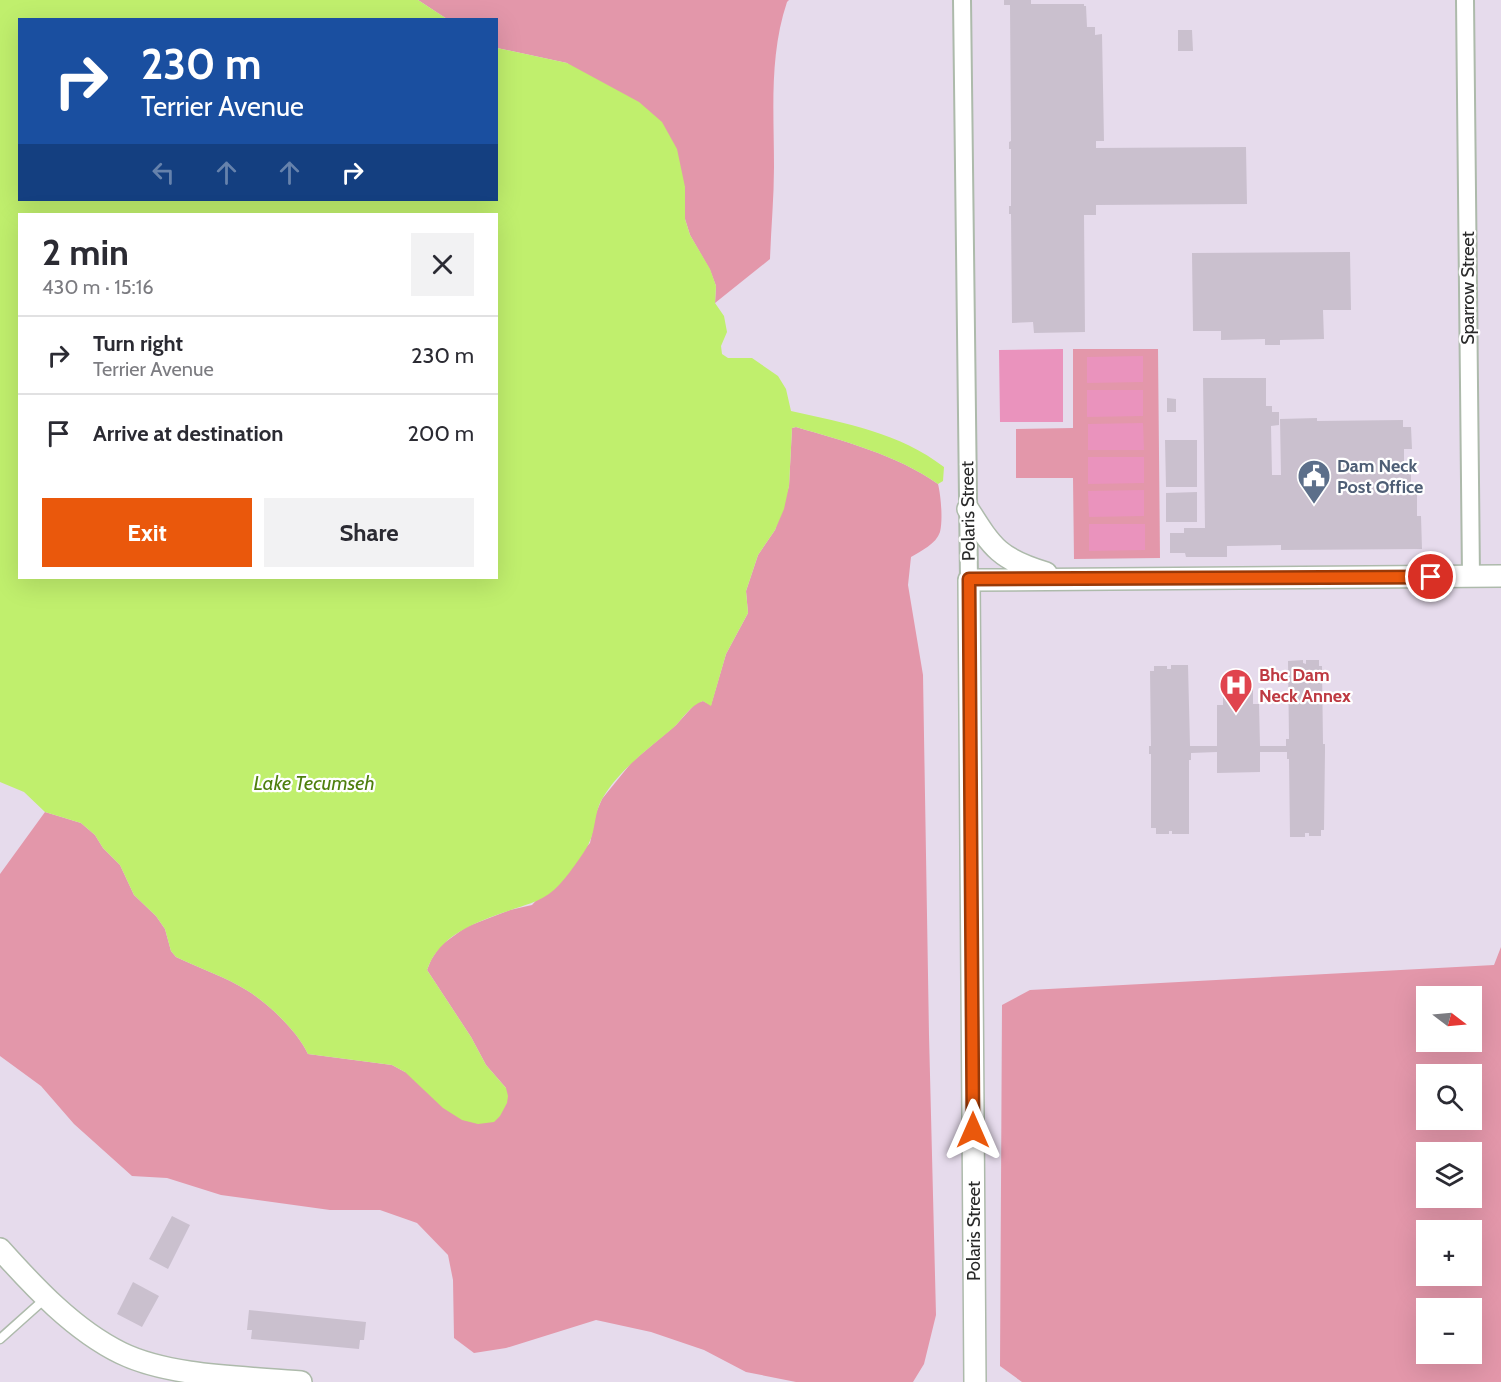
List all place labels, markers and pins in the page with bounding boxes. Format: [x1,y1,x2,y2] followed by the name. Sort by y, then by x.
[1337,455,1423,498] place label: Dam Neck Post Office
[1296,458,1332,505] public building icon: Dam Neck Post Office
[1405,551,1456,602] pin
[1259,664,1351,707] place label: Bhc Dam Neck Annex
[1218,667,1254,714] hospital icon: Bhc Dam Neck Annex

